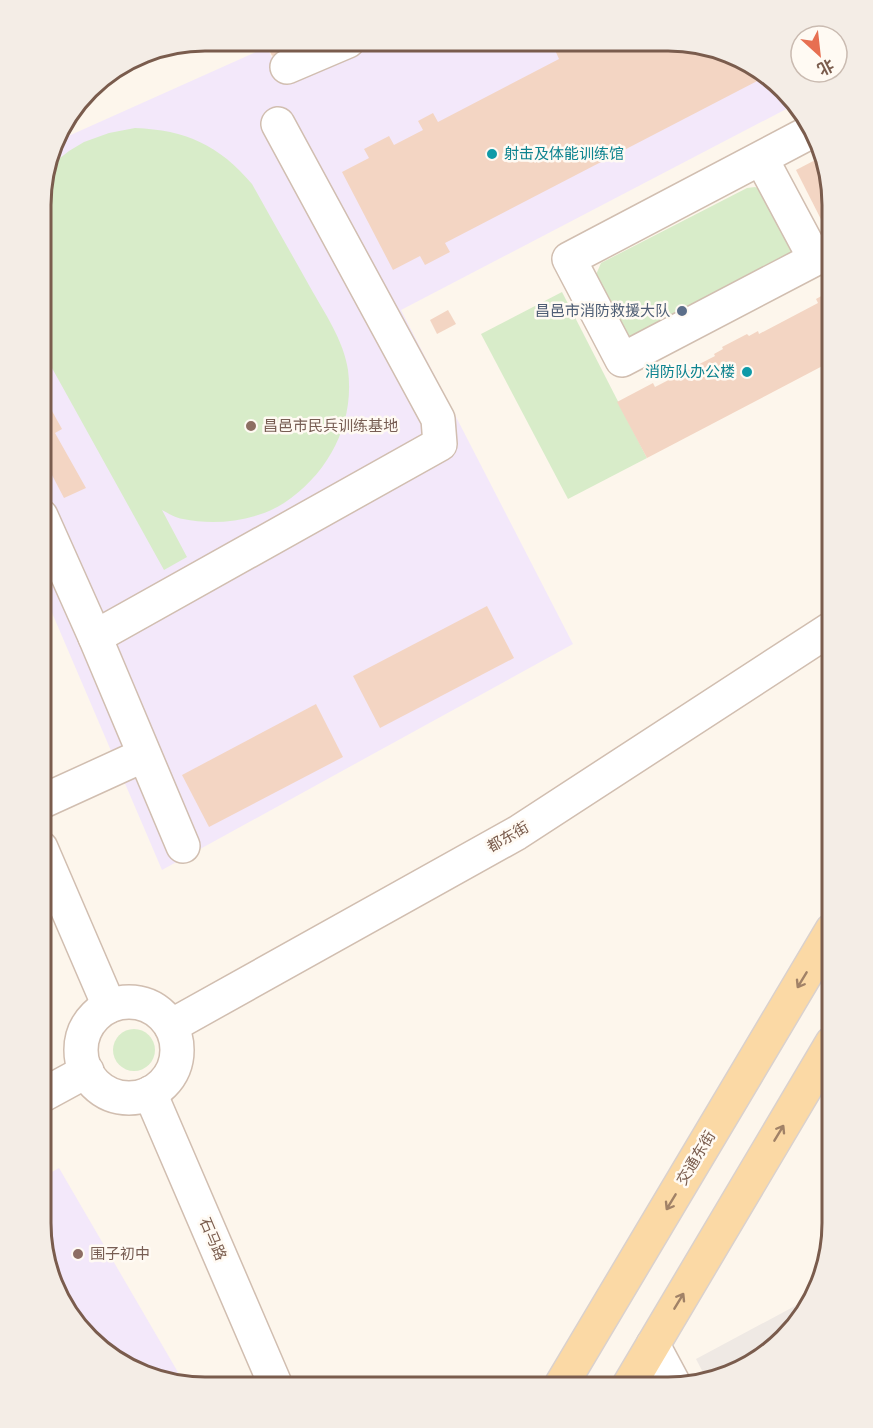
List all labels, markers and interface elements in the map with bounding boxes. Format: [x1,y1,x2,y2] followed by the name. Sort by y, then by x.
[789,24,849,84] north arrow
[814,54,838,81] text: 北
[504,143,624,164] place label: 射击及体能训练馆
[485,147,499,161] marker: 射击及体能训练馆
[535,300,670,321] place label: 昌邑市消防救援大队
[675,304,689,318] marker: 昌邑市消防救援大队
[645,361,735,382] place label: 消防队办公楼
[740,365,754,379] marker: 消防队办公楼
[263,415,398,436] place label: 昌邑市民兵训练基地
[244,419,258,433] marker: 昌邑市民兵训练基地
[483,816,532,857] street label: 都东街
[796,971,808,988] one-way arrow
[773,1125,785,1142] one-way arrow
[671,1127,720,1189] street label: 交通东街
[664,1193,676,1210] one-way arrow
[195,1214,232,1264] street label: 石马路
[90,1243,150,1264] place label: 围子初中
[71,1247,85,1261] marker: 围子初中
[673,1293,685,1310] one-way arrow

